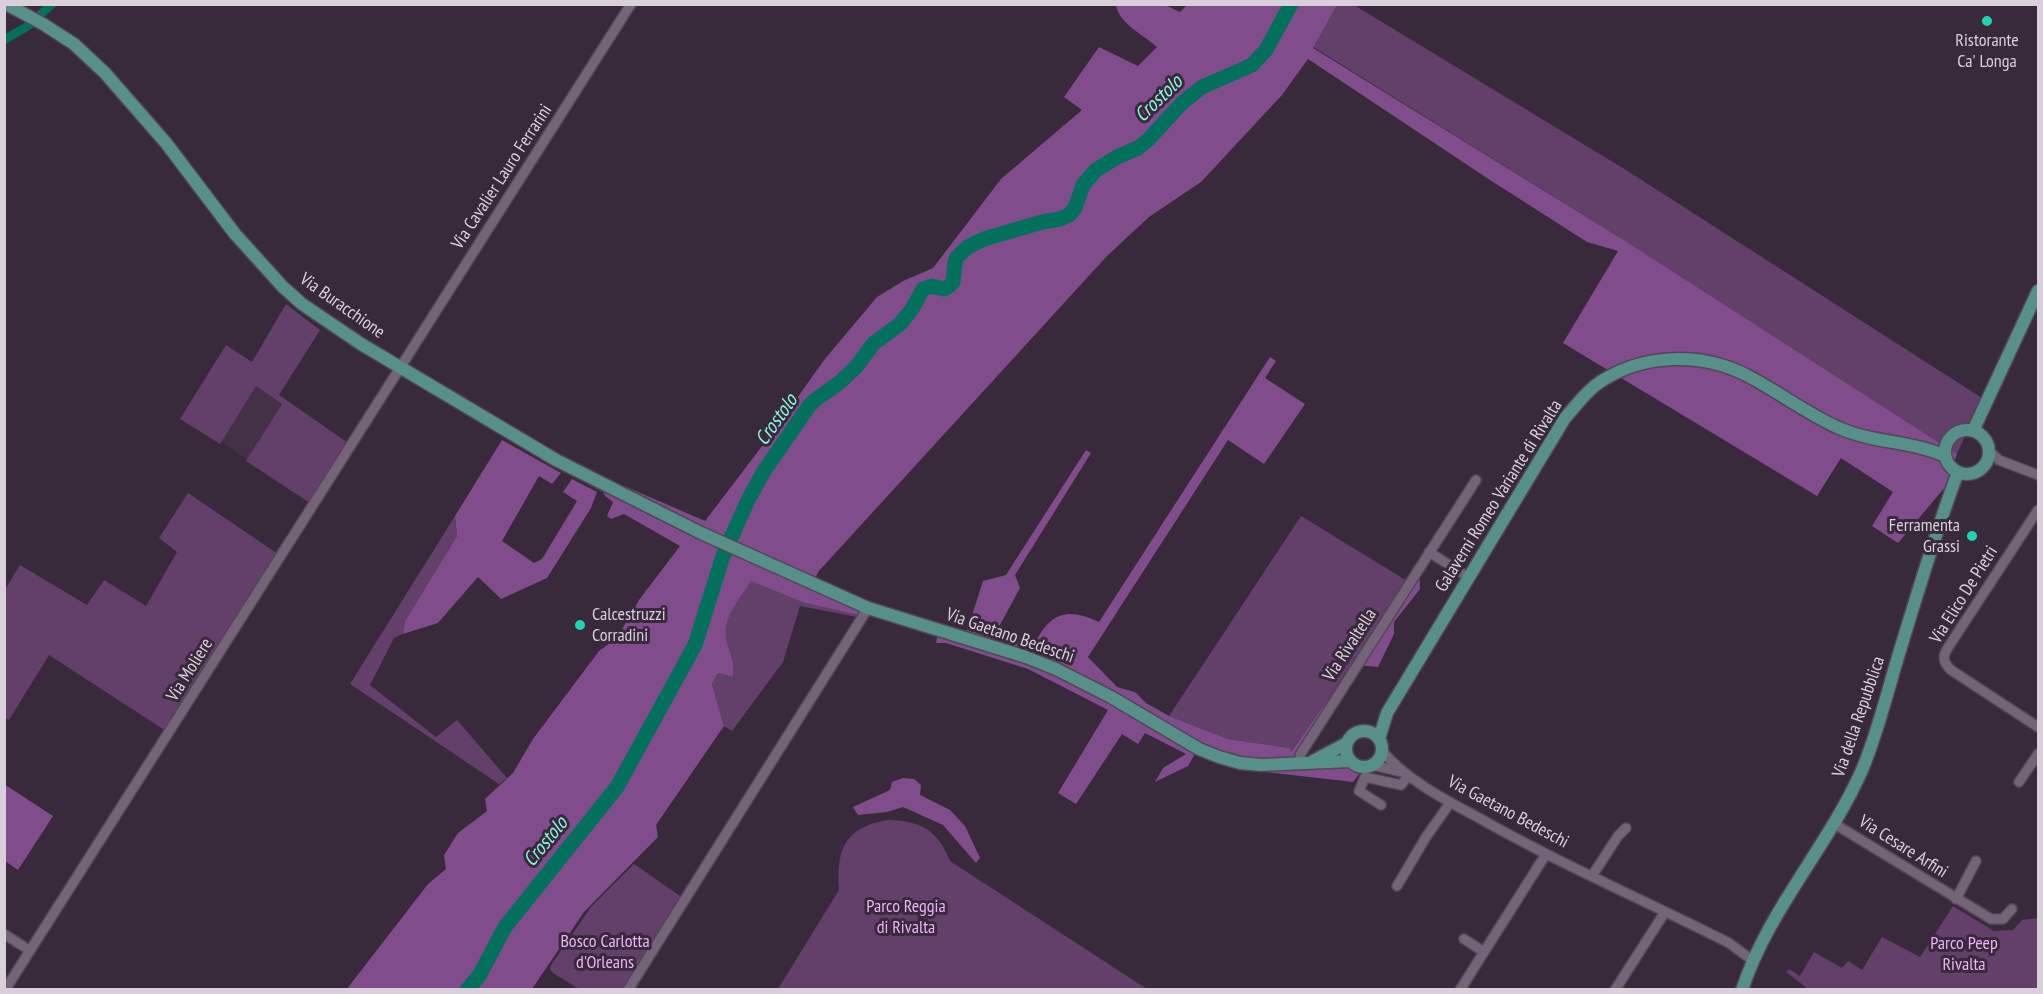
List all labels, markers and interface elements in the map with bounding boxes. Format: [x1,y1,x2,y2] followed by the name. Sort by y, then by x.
[1980,14,1994,28] marker: Ristorante Ca' Longa
[1955,30,2019,72] place label: Ristorante Ca' Longa
[1130,71,1188,127] water label: Crostolo
[447,101,557,253] street label: Via Cavalier Lauro Ferrarini
[295,269,389,343] street label: Via Buracchione
[751,390,803,450] water label: Crostolo
[1431,396,1567,596] street label: Galaverni Romeo Variante di Rivalta
[1889,515,1960,558] place label: Ferramenta Grassi
[1965,529,1979,543] marker: Ferramenta Grassi
[1926,542,2002,648] street label: Via Elico De Pietri
[592,604,666,646] place label: Calcestruzzi Corradini
[943,604,1077,668] street label: Via Gaetano Bedeschi
[1319,605,1381,685] street label: Via Rivaltella
[573,618,587,632] marker: Calcestruzzi Corradini
[162,634,218,706] street label: Via Moliere
[1828,654,1890,780] street label: Via della Repubblica
[1444,771,1572,853] street label: Via Gaetano Bedeschi
[1854,811,1952,883] street label: Via Cesare Arfini
[519,812,573,872] water label: Crostolo
[866,896,946,938] park label: Parco Reggia di Rivalta
[560,931,650,974] park label: Bosco Carlotta d'Orleans
[1930,933,1998,976] park label: Parco Peep Rivalta

